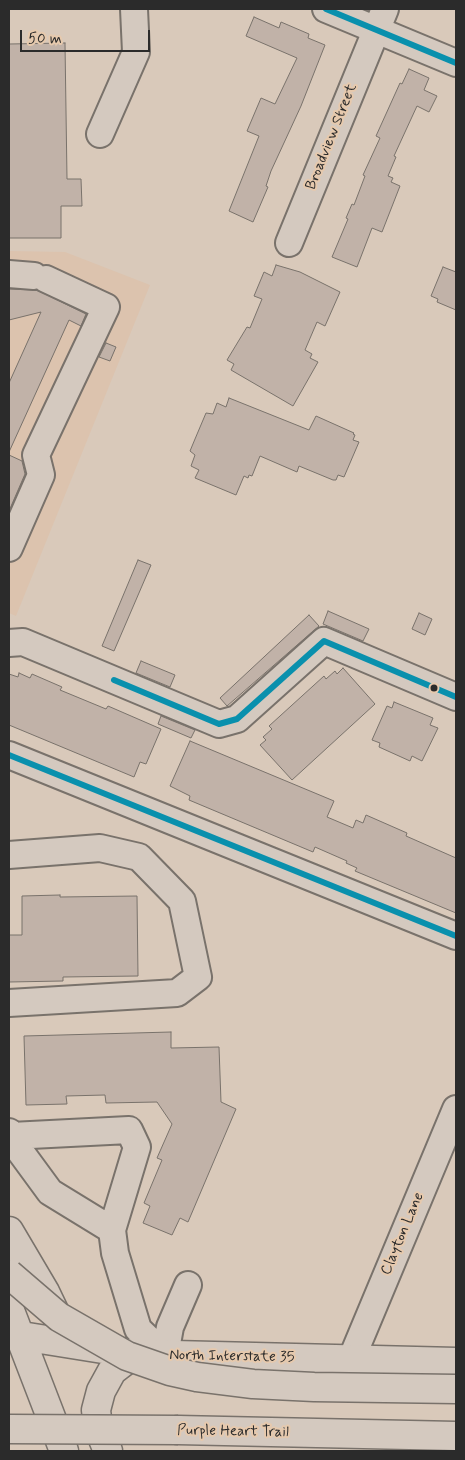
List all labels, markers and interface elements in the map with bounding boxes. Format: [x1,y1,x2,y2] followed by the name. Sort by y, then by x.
[22,20,152,52] scale bar
[28,29,62,49] text: 50 m
[303,81,361,193] street label: Broadview Street
[429,683,439,693] unlabelled marker
[378,1190,428,1278] street label: Clayton Lane
[169,1347,295,1367] street label: North Interstate 35
[177,1422,289,1442] street label: Purple Heart Trail

